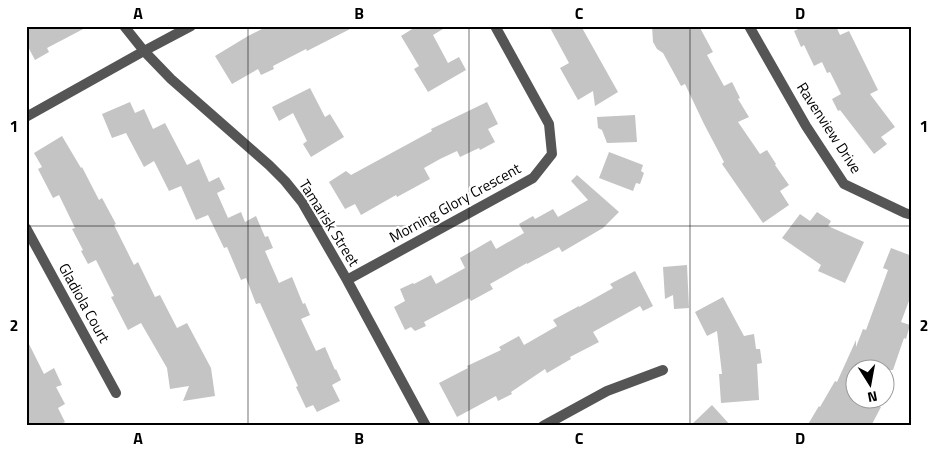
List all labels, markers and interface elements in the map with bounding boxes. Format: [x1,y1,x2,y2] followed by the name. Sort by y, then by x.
[133,1,143,25] text: A
[354,1,364,25] text: B
[575,1,584,25] text: C
[795,1,805,25] text: D
[791,77,868,178] street label: Ravenview Drive
[10,114,18,138] text: 1
[920,114,928,138] text: 1
[385,156,525,248] street label: Morning Glory Crescent
[294,175,366,271] street label: Tamarisk Street
[53,259,116,347] street label: Gladiola Court
[10,313,18,337] text: 2
[920,313,928,337] text: 2
[846,360,896,410] north arrow
[866,386,879,408] text: N
[133,426,143,450] text: A
[354,426,364,450] text: B
[575,426,584,450] text: C
[795,426,805,450] text: D

